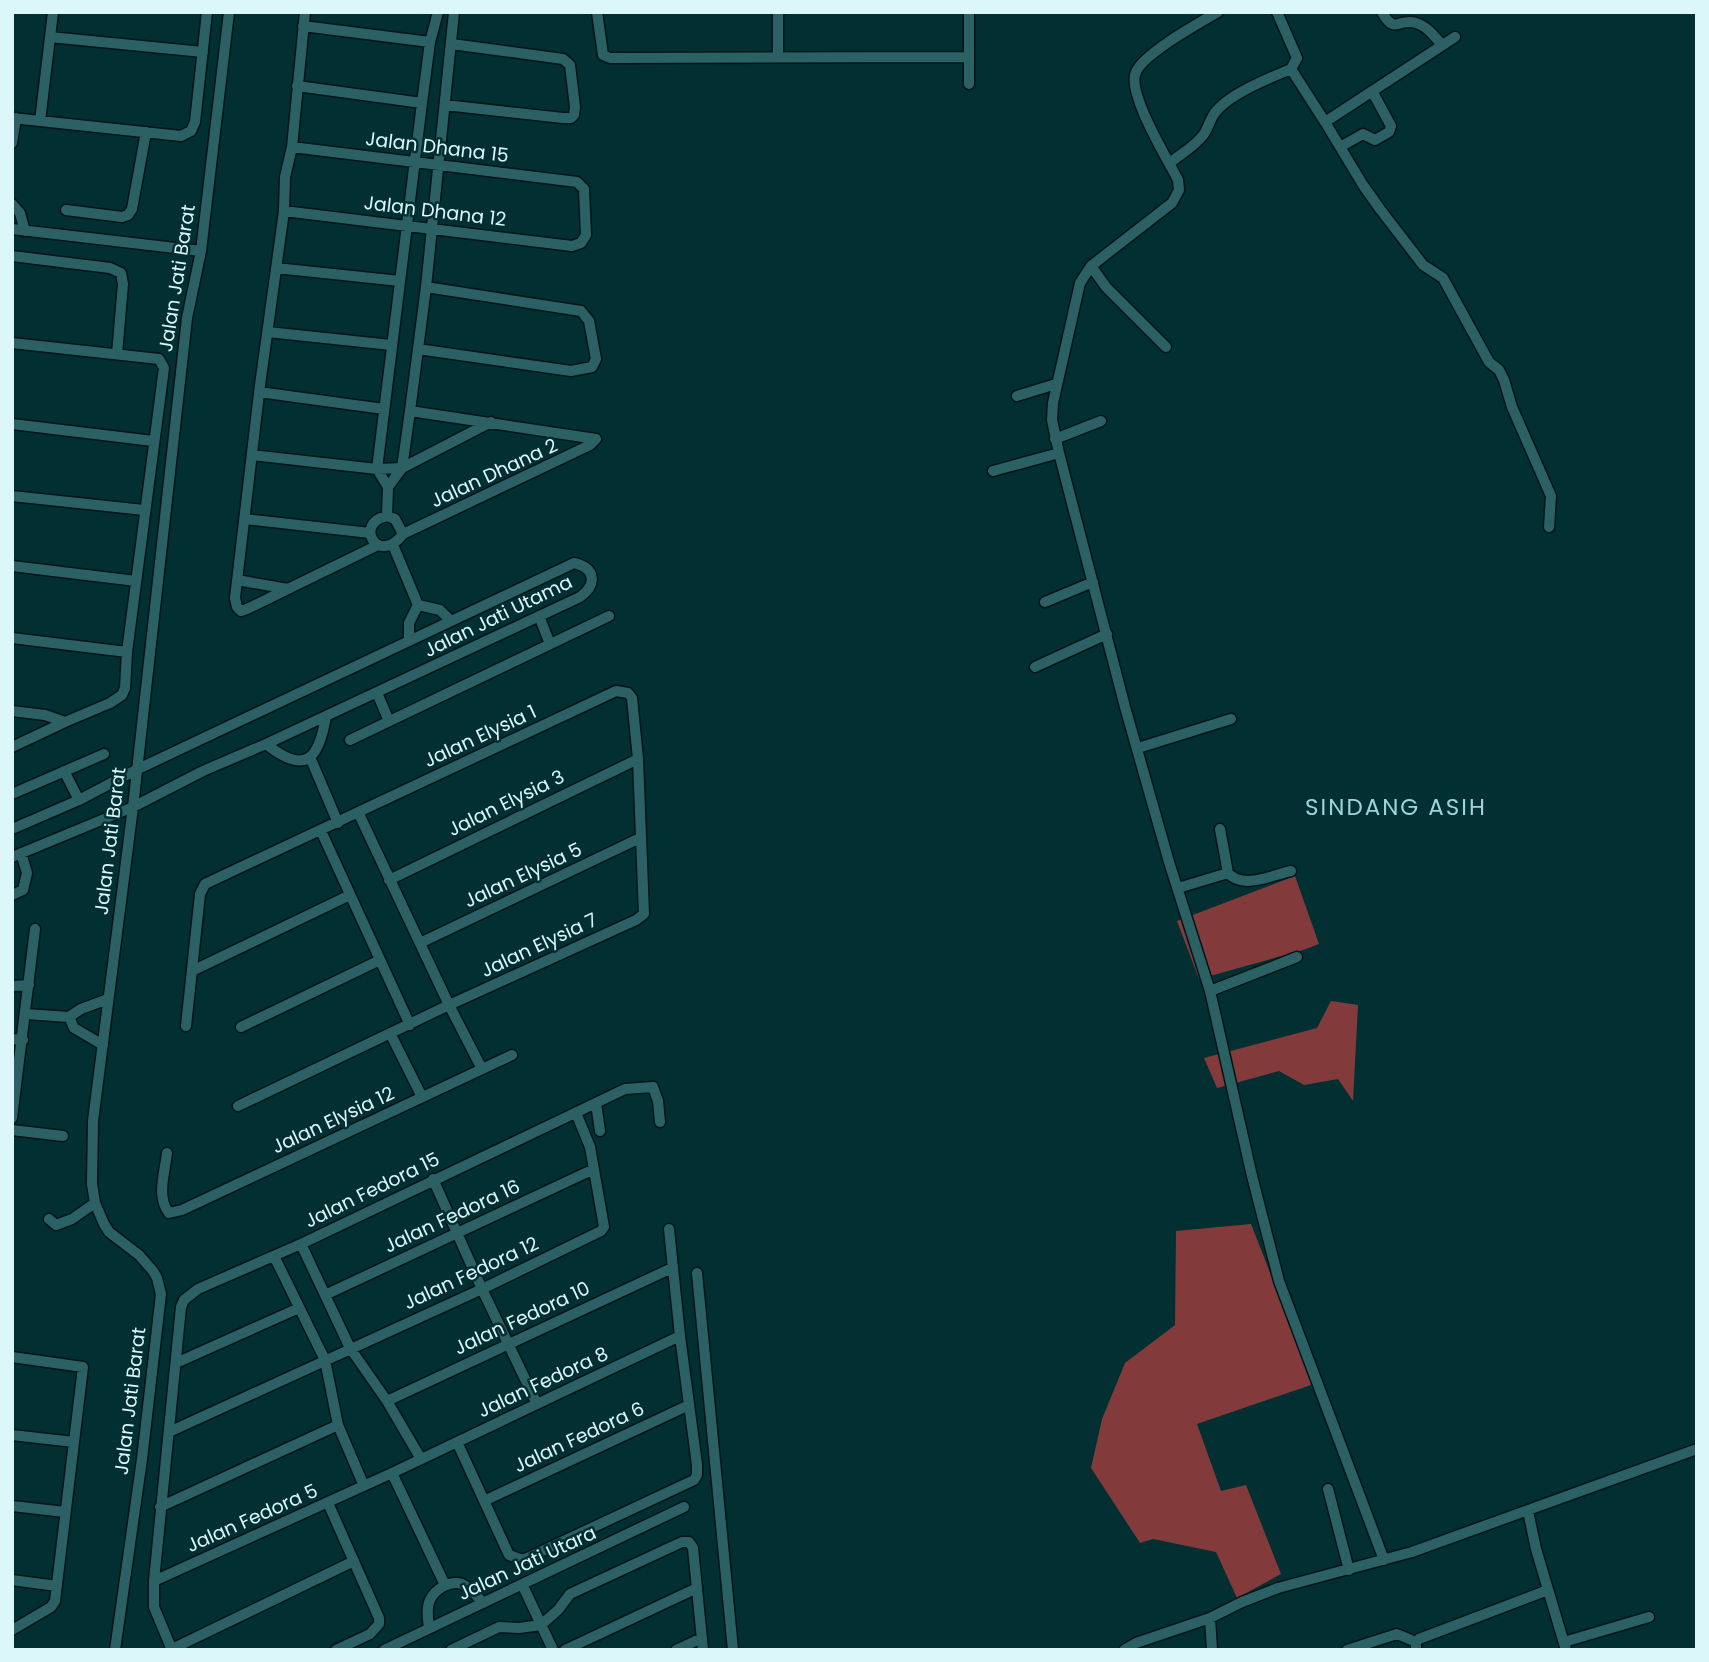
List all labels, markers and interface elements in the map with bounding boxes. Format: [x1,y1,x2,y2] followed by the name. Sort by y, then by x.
[364,125,510,169] street label: Jalan Dhana 15
[362,189,508,233] street label: Jalan Dhana 12
[152,202,202,353] street label: Jalan Jati Barat
[426,432,562,514] street label: Jalan Dhana 2
[419,568,577,664] street label: Jalan Jati Utama
[419,698,541,774] street label: Jalan Elysia 1
[443,763,569,843] street label: Jalan Elysia 3
[88,766,132,916] street label: Jalan Jati Barat
[1305,791,1487,823] district label: SINDANG ASIH
[460,836,586,914] street label: Jalan Elysia 5
[476,906,602,984] street label: Jalan Elysia 7
[267,1080,399,1160] street label: Jalan Elysia 12
[300,1146,444,1234] street label: Jalan Fedora 15
[380,1173,524,1259] street label: Jalan Fedora 16
[399,1230,543,1316] street label: Jalan Fedora 12
[450,1275,594,1361] street label: Jalan Fedora 10
[108,1326,152,1476] street label: Jalan Jati Barat
[473,1340,613,1424] street label: Jalan Fedora 8
[509,1395,649,1479] street label: Jalan Fedora 6
[182,1477,322,1559] street label: Jalan Fedora 5
[453,1519,601,1607] street label: Jalan Jati Utara

